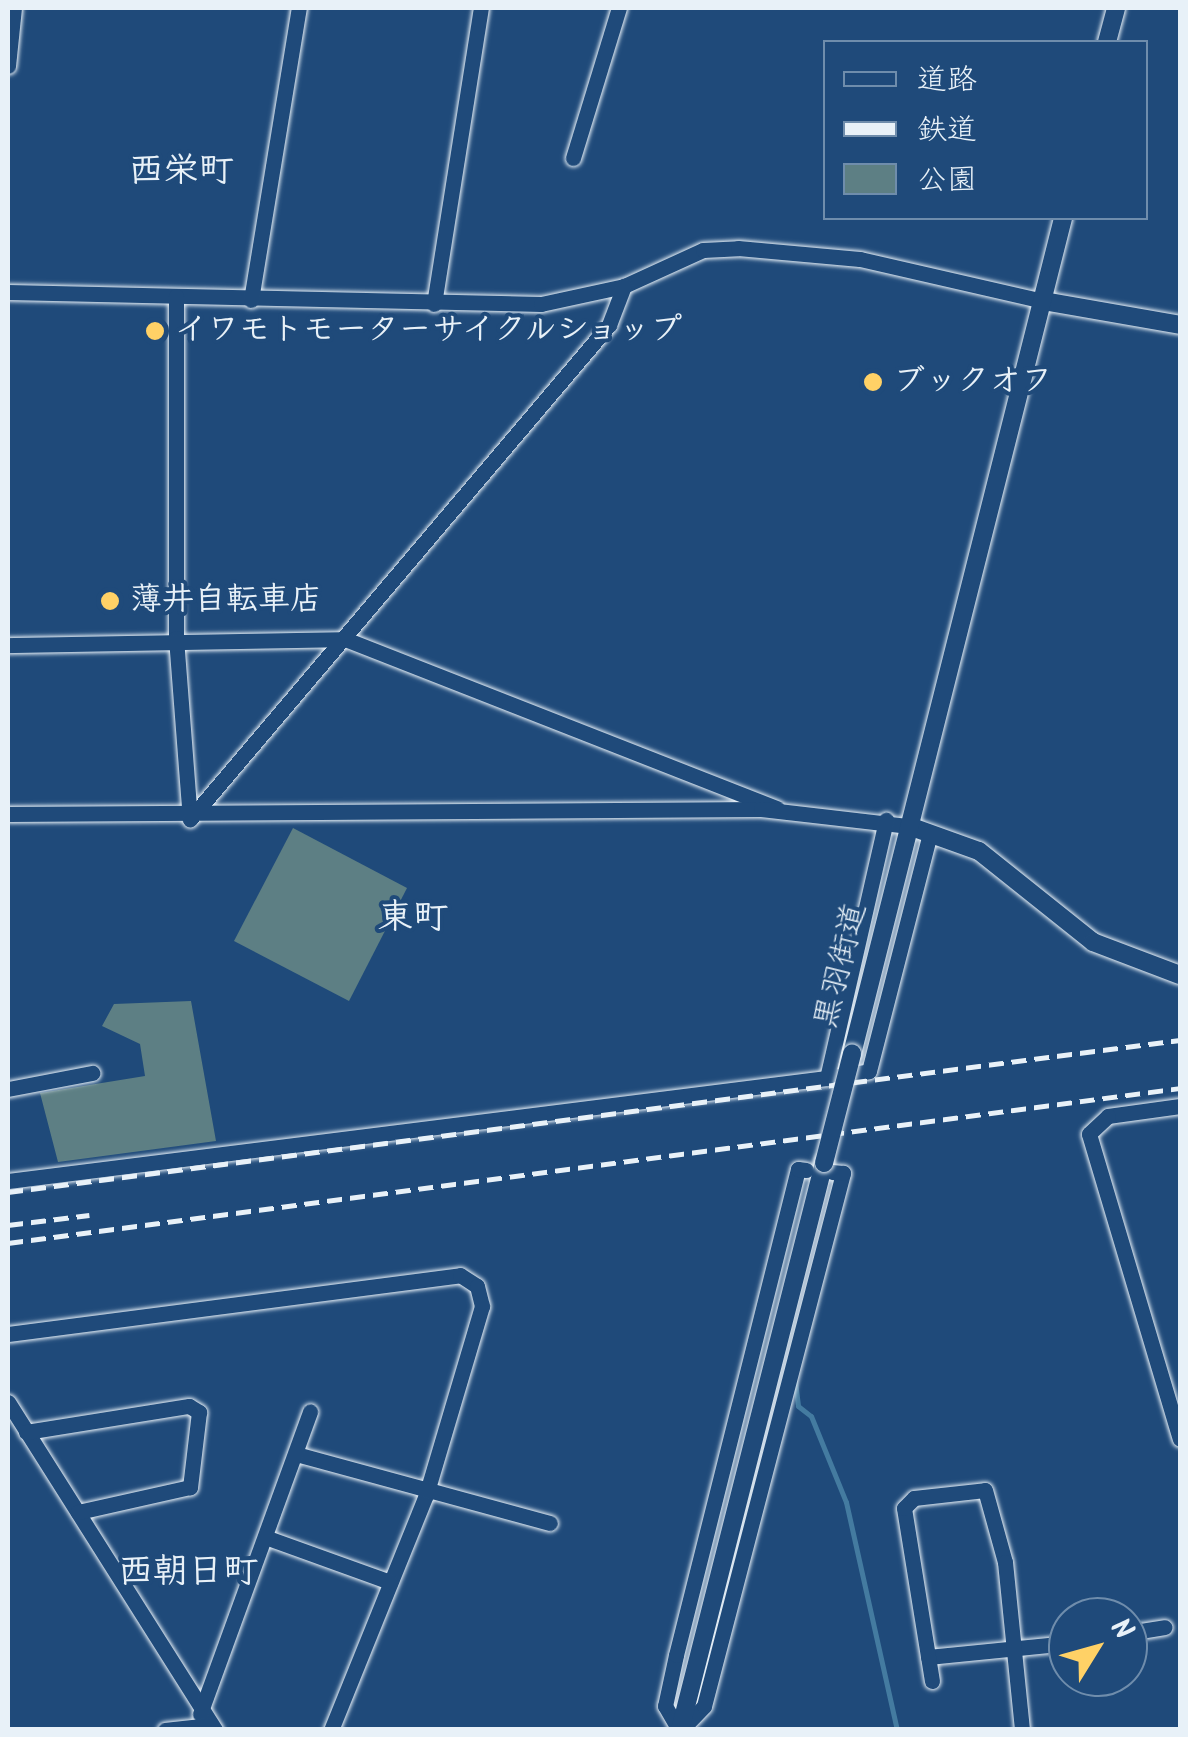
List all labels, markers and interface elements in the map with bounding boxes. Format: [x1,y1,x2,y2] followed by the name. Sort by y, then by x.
[823,40,1148,220] legend
[917,57,977,105] text: 道路
[917,107,977,155] text: 鉄道
[129,151,233,193] district label: 西栄町
[917,157,977,205] text: 公園
[175,312,687,350] place label: イワモトモーターサイクルショップ
[144,320,166,342] marker: イワモトモーターサイクルショップ
[893,363,1053,401] place label: ブックオフ
[862,371,884,393] marker: ブックオフ
[130,582,322,620] place label: 薄井自転車店
[99,590,121,612] marker: 薄井自転車店
[378,898,448,940] district label: 東町
[808,899,876,1033] street label: 黒羽街道
[118,1552,258,1594] district label: 西朝日町
[1048,1597,1148,1697] north arrow
[1097,1609,1144,1650] text: N

